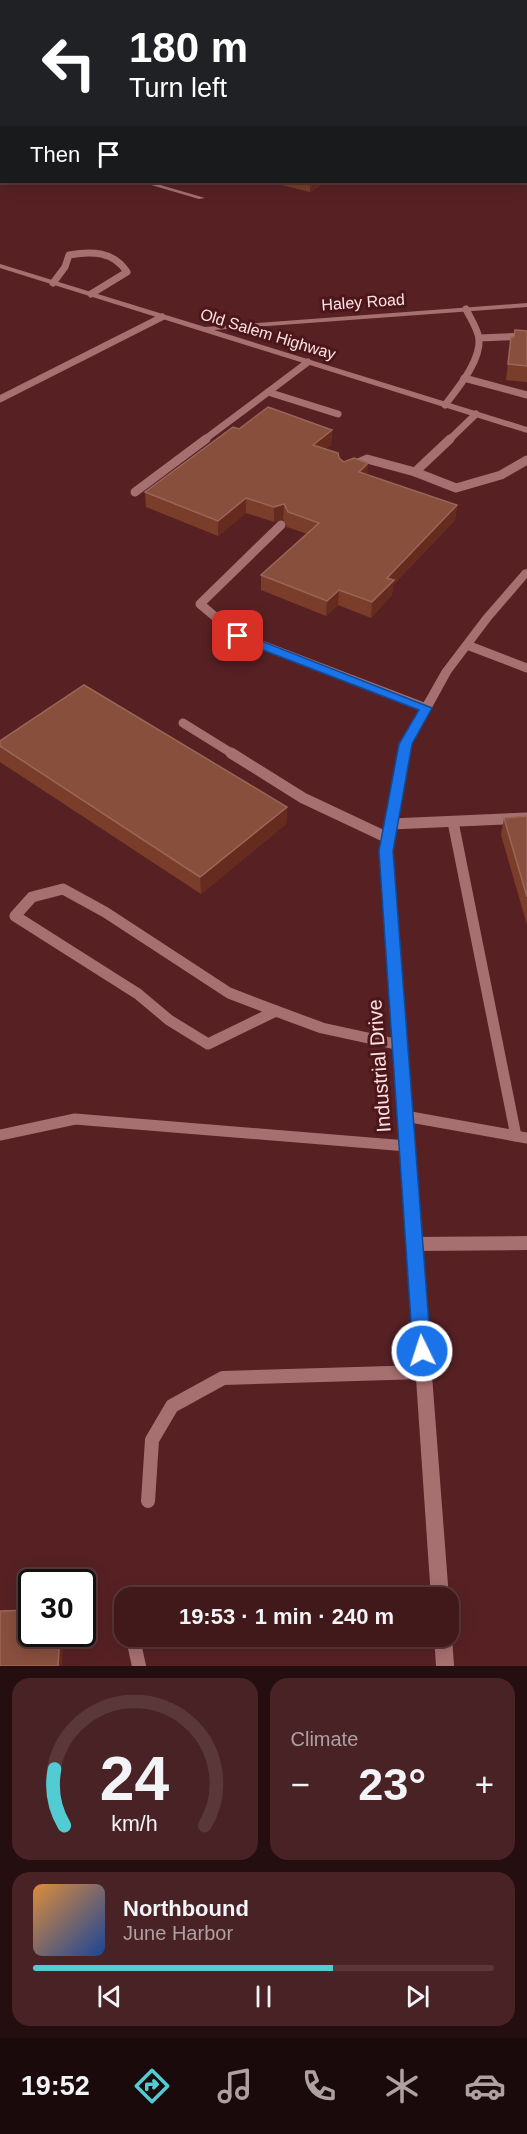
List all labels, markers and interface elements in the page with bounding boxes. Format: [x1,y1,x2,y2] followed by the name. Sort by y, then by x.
[30,24,108,102] icon: left
[129,24,248,71] text: 180 m
[129,73,227,103] text: Turn left
[92,138,125,171] icon: arrive
[30,142,80,167] text: Then
[321,291,405,313] street label: Haley Road
[198,305,338,363] street label: Old Salem Highway
[212,610,263,661] pin
[221,619,254,652] icon: arrive
[363,999,395,1133] street label: Industrial Drive
[390,1319,454,1383] position arrow
[18,1569,96,1647] speed limit sign: 30
[179,1604,394,1629] text: 19:53 · 1 min · 240 m
[291,1728,358,1750] text: Climate
[100,1744,170,1813] text: 24
[358,1759,426,1810] text: 23°
[291,1766,310,1803] text: −
[475,1766,494,1803] text: +
[112,1812,158,1836] text: km/h
[123,1896,249,1921] text: Northbound
[123,1922,233,1944] text: June Harbor
[93,1980,126,2013] icon: previous
[247,1980,280,2013] icon: pause
[401,1980,434,2013] icon: next
[131,2065,173,2107] icon: directions
[214,2065,256,2107] icon: music
[298,2065,340,2107] icon: phone
[381,2065,423,2107] icon: climate
[464,2065,506,2107] icon: car
[21,2071,90,2101] text: 19:52

